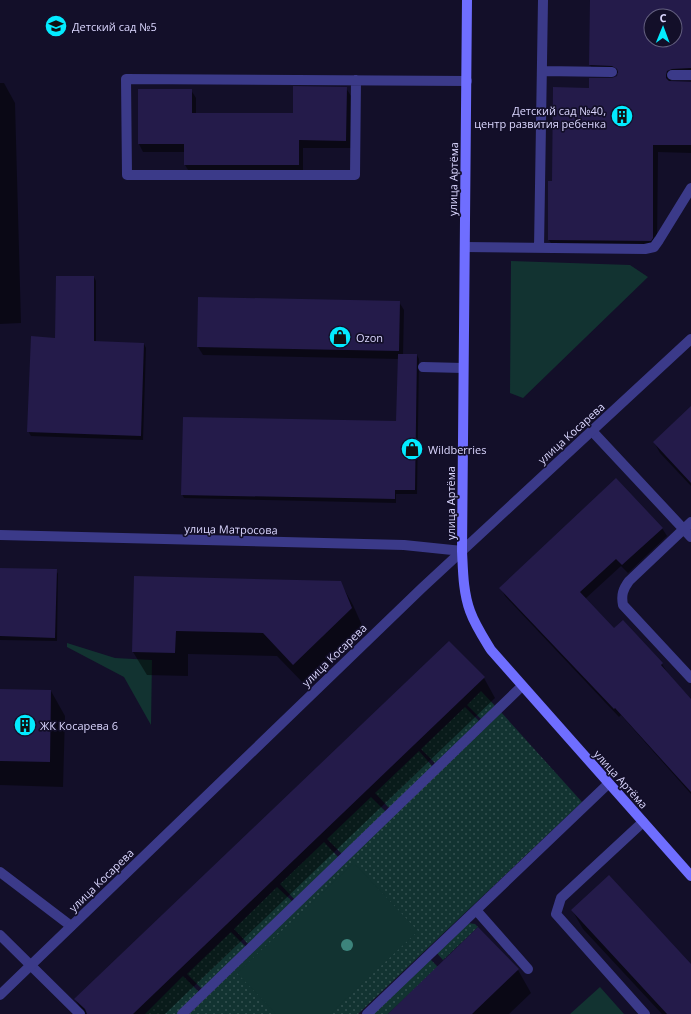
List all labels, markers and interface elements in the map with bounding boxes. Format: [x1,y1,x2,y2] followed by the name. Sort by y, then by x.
[643,8,683,48] north arrow
[660,10,667,25] text: С
[43,13,69,39] school or university icon: Детский сад №5
[72,19,157,34] place label: Детский сад №5
[474,103,606,131] place label: Детский сад №40, центр развития ребенка
[609,103,635,129] building icon: Детский сад №40, центр развития ребенка
[445,142,461,216] street label: улица Артёма
[327,324,353,350] shop icon: Ozon
[356,330,383,345] place label: Ozon
[535,399,607,467] street label: улица Косарева
[399,436,425,462] shop icon: Wildberries
[428,442,487,457] place label: Wildberries
[443,466,458,540] street label: улица Артёма
[184,521,278,537] street label: улица Матросова
[298,620,370,690] street label: улица Косарева
[12,712,38,738] building icon: ЖК Косарева 6
[40,718,118,733] place label: ЖК Косарева 6
[591,747,651,811] street label: улица Артёма
[65,845,137,915] street label: улица Косарева

